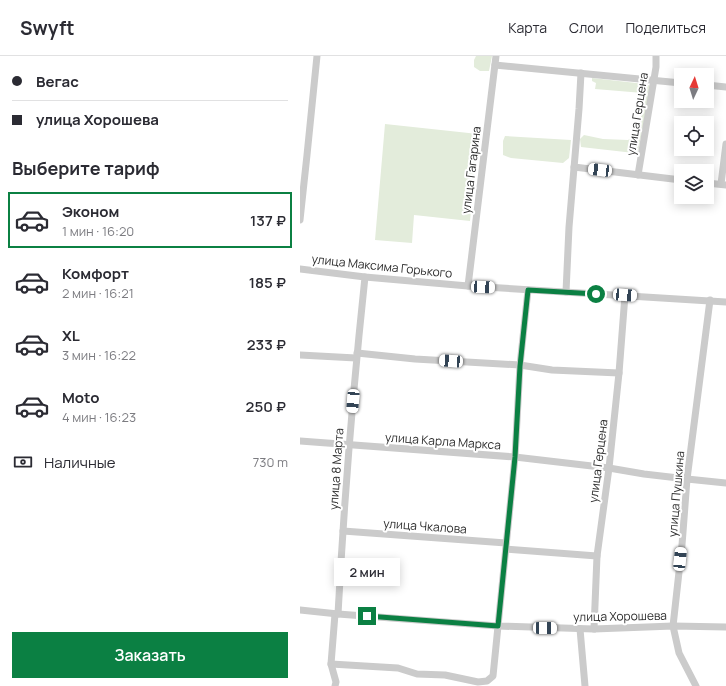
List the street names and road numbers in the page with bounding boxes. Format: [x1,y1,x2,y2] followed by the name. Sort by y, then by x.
[622,71,652,157] street label: улица Герцена
[457,125,485,215] street label: улица Гагарина
[311,250,453,282] street label: улица Максима Горького
[584,418,612,504] street label: улица Герцена
[325,427,347,511] street label: улица 8 Марта
[384,428,502,454] street label: улица Карла Маркса
[664,450,688,538] street label: улица Пушкина
[383,515,467,537] street label: улица Чкалова
[573,607,667,625] street label: улица Хорошева

